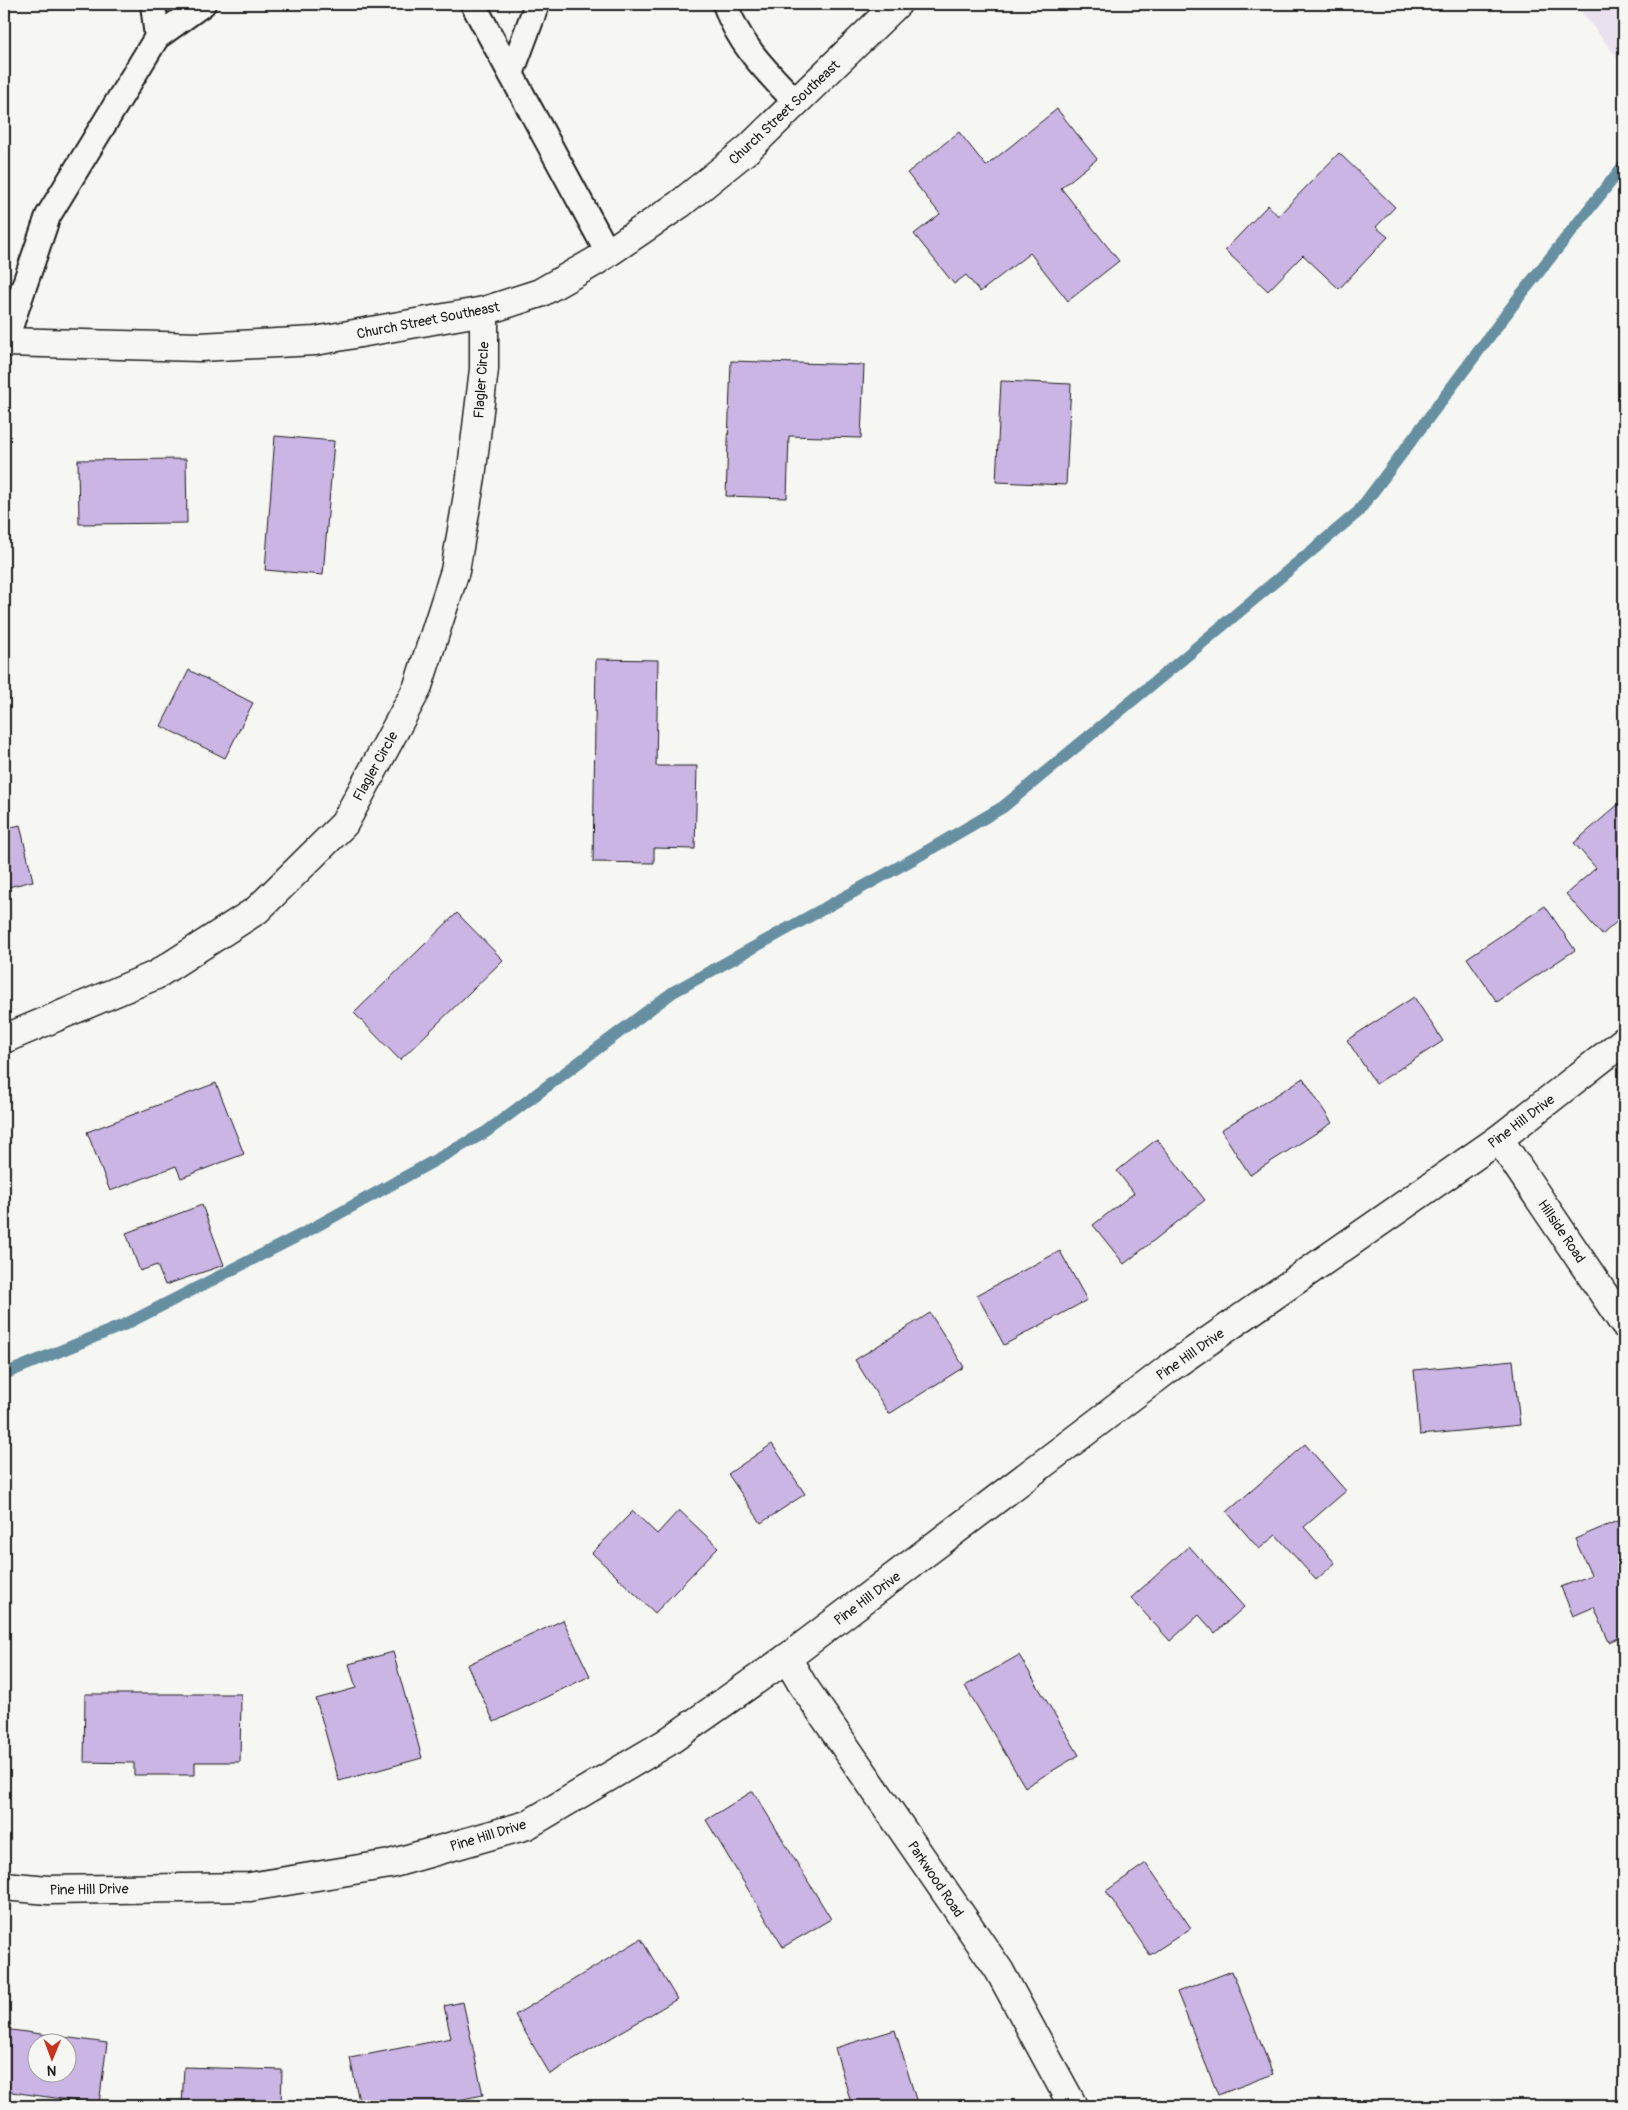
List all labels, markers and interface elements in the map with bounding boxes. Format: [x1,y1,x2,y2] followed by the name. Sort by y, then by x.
[725,56,843,168] street label: Church Street Southeast
[355,298,501,343] street label: Church Street Southeast
[470,341,493,419] street label: Flagler Circle
[349,728,402,804] street label: Flagler Circle
[1485,1091,1558,1152] street label: Pine Hill Drive
[1534,1196,1589,1266] street label: Hillside Road
[1153,1325,1228,1384] street label: Pine Hill Drive
[831,1568,904,1629] street label: Pine Hill Drive
[448,1816,528,1855] street label: Pine Hill Drive
[904,1838,967,1921] street label: Parkwood Road
[49,1880,129,1899] street label: Pine Hill Drive
[28,2032,78,2082] north arrow
[47,2062,57,2079] text: N

